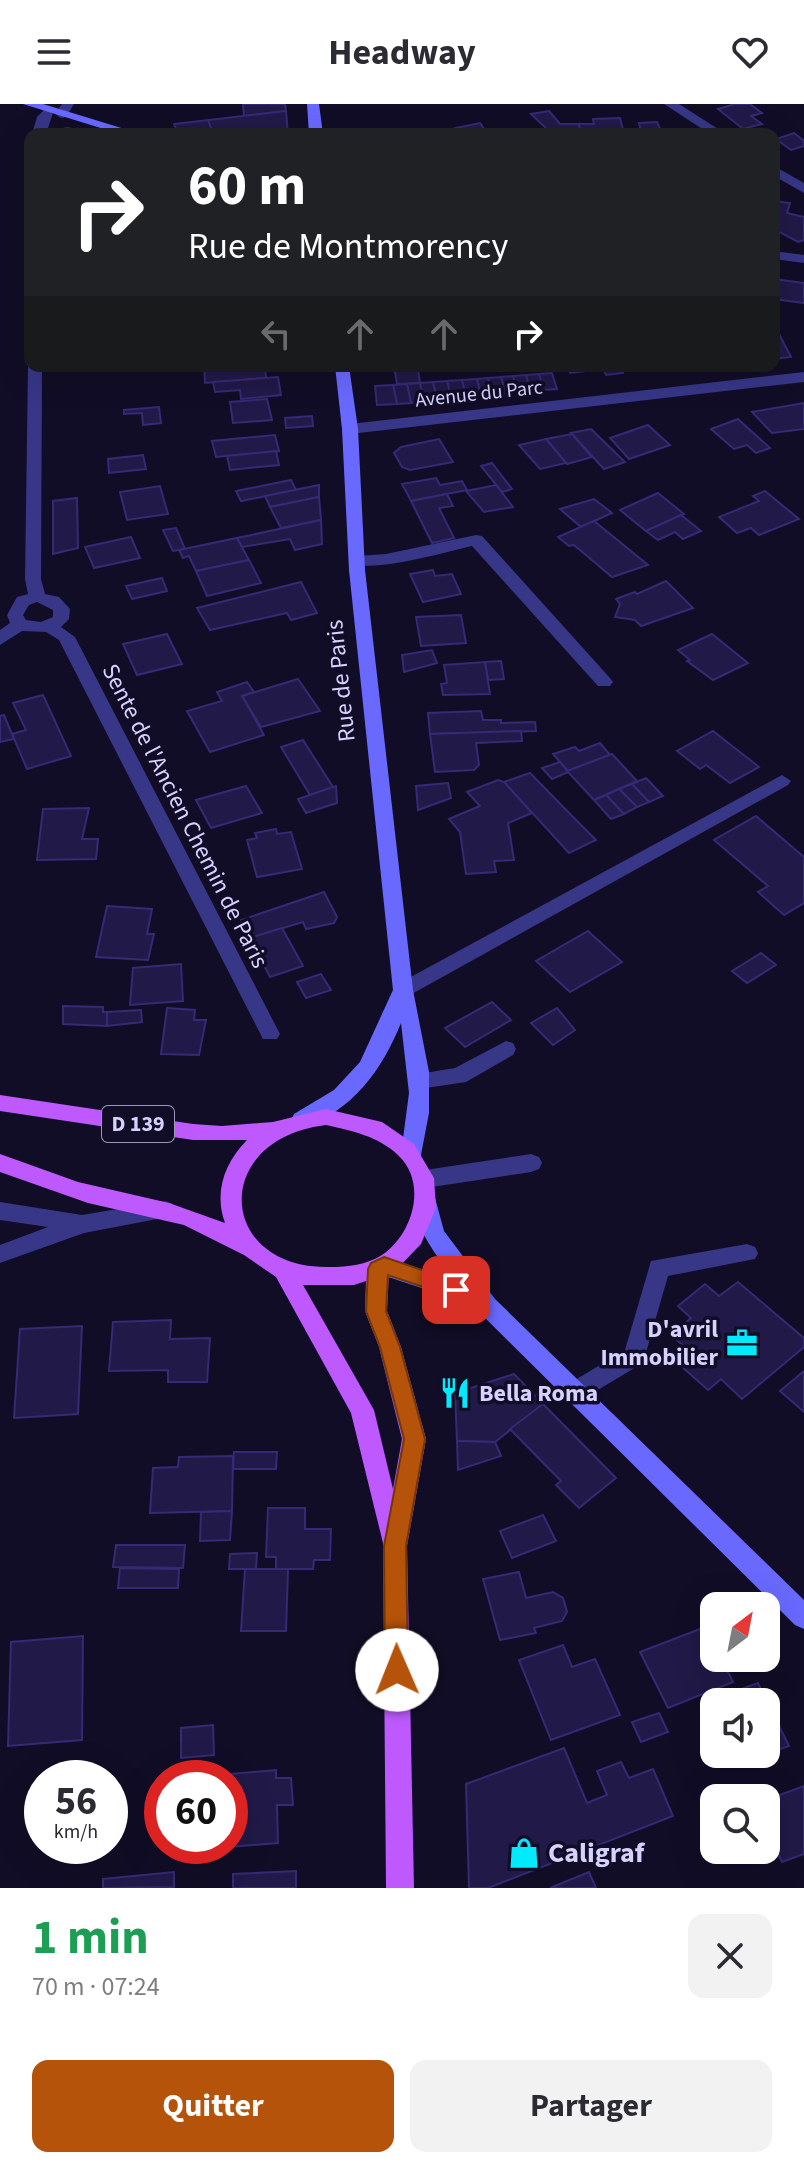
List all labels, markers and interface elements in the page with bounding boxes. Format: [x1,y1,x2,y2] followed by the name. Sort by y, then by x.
[328,27,476,78] text: Headway
[32,30,76,74] icon: menu
[728,30,772,74] icon: heart
[188,147,306,226] text: 60 m
[56,160,160,264] icon: right
[188,221,508,272] text: Rue de Montmorency
[254,312,298,356] icon: left
[338,312,382,356] icon: ahead
[422,312,466,356] icon: ahead
[506,312,550,356] icon: right
[414,373,544,415] street label: Avenue du Parc
[317,618,365,744] street label: Rue de Paris
[93,658,277,974] street label: Sente de l'Ancien Chemin de Paris
[102,1106,174,1142] road number: D 139
[422,1256,490,1324] pin
[434,1268,478,1312] icon: arrive
[600,1312,718,1375] place label: D'avril Immobilier
[725,1326,759,1360] office icon: D'avril Immobilier
[438,1376,472,1410] restaurant icon: Bella Roma
[479,1376,598,1411] place label: Bella Roma
[700,1592,780,1672] north arrow
[700,1592,780,1864] map controls
[355,1628,439,1712] position arrow
[700,1688,780,1768] button: sound
[144,1760,248,1864] speed limit sign: 60
[55,1773,97,1830] text: 56
[700,1784,780,1864] button: search
[54,1818,98,1846] text: km/h
[548,1833,646,1873] place label: Caligraf
[507,1836,541,1870] shop icon: Caligraf
[32,1904,149,1972] text: 1 min
[688,1914,772,1998] button: close
[32,1968,160,2005] text: 70 m · 07:24
[32,2060,394,2152] button: Quitter
[410,2060,772,2152] button: Partager

